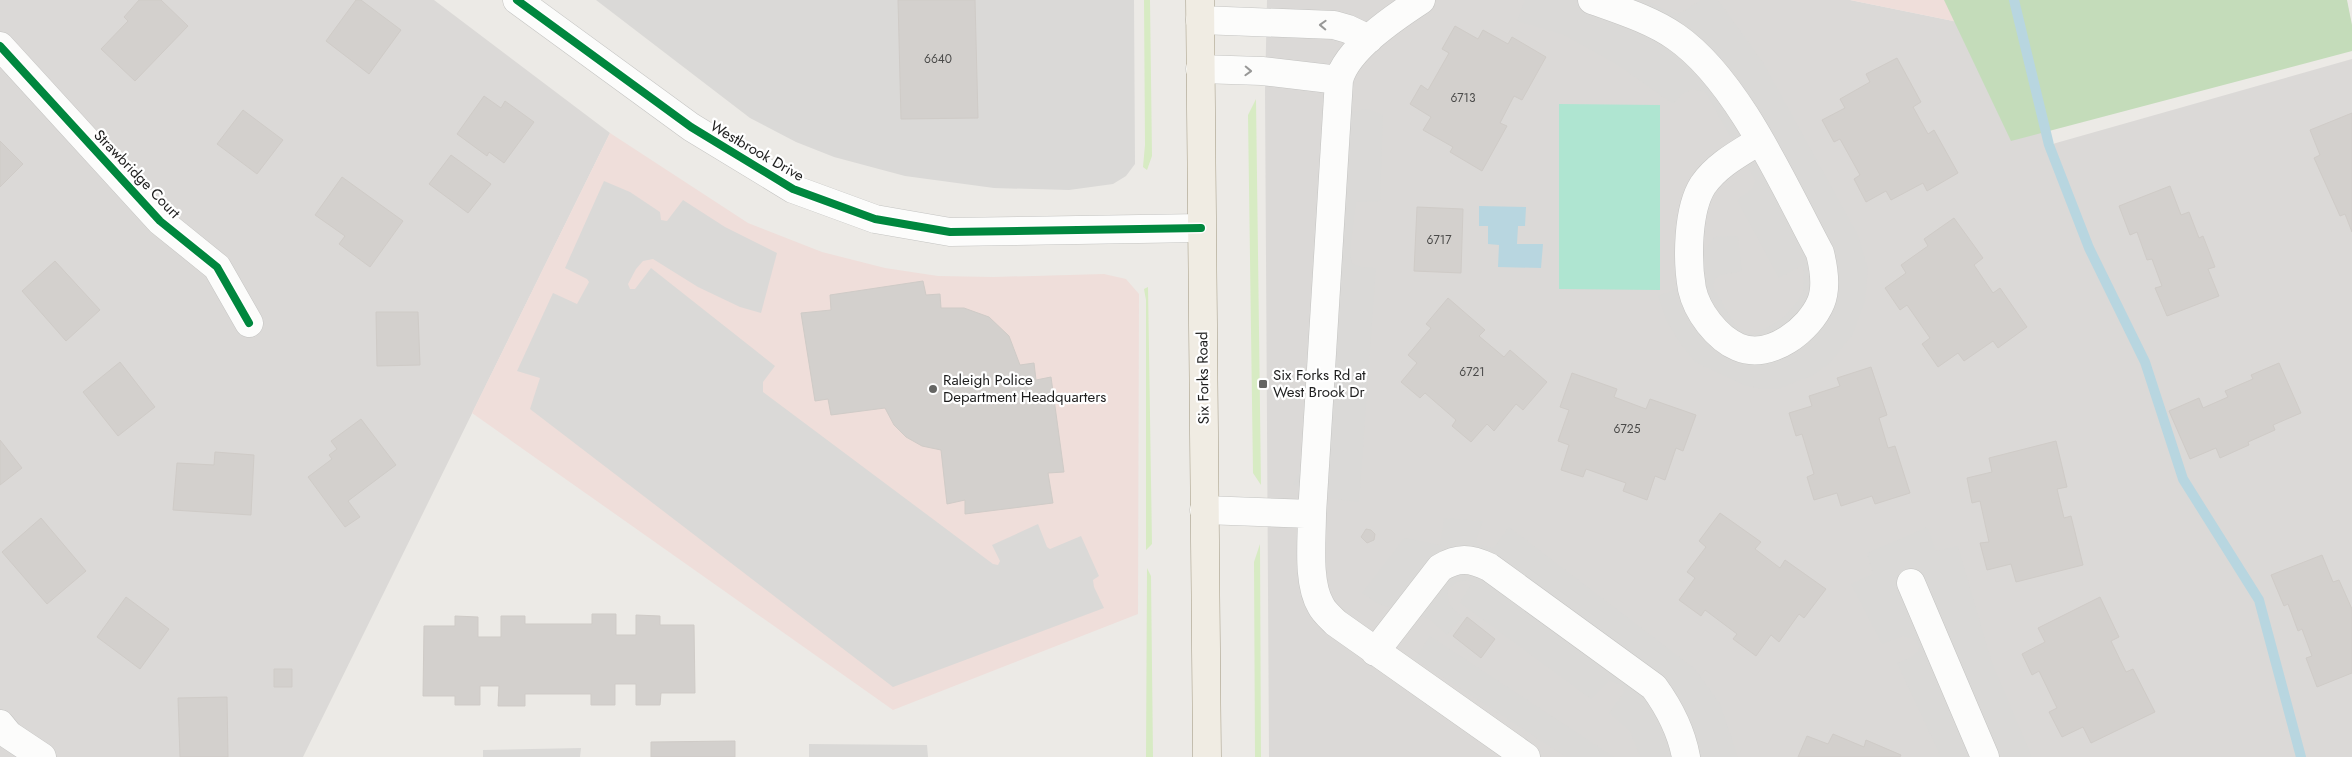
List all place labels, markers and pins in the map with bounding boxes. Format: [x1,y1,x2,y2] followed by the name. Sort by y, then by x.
[1273,364,1366,403] place label: Six Forks Rd at West Brook Dr
[943,369,1106,408] place label: Raleigh Police Department Headquarters
[1257,378,1269,390] marker: Six Forks Rd at West Brook Dr
[927,383,939,395] marker: Raleigh Police Department Headquarters

